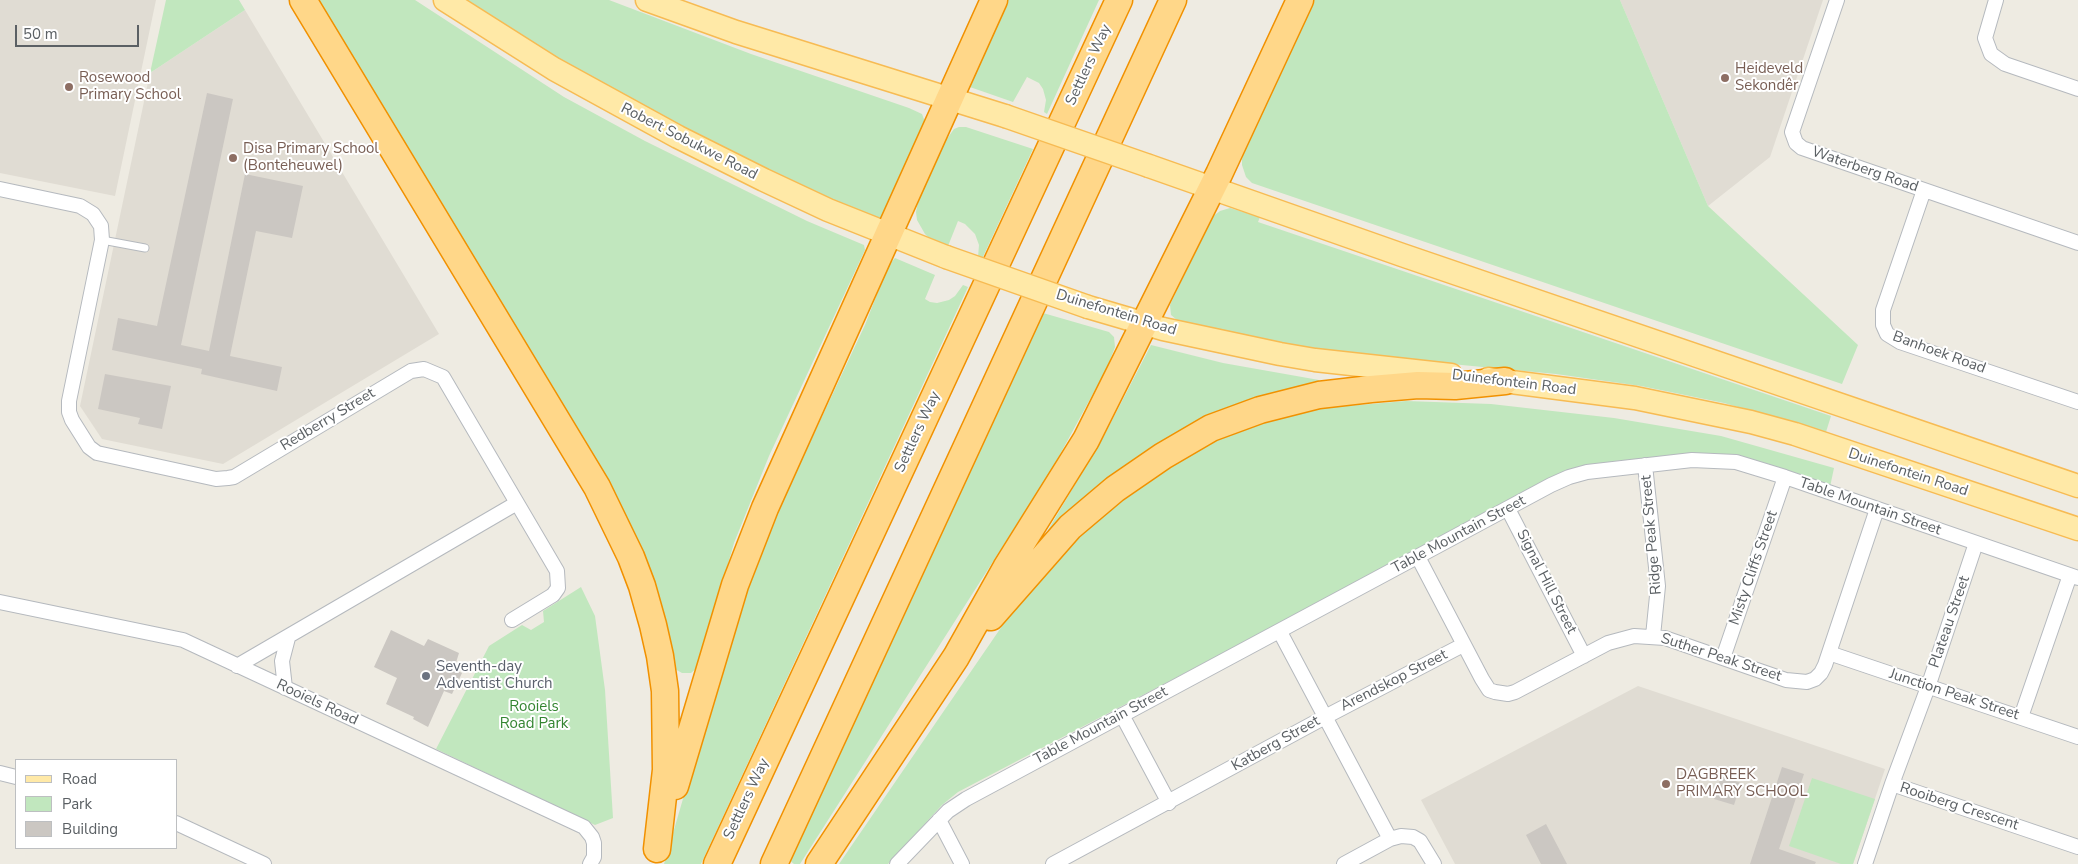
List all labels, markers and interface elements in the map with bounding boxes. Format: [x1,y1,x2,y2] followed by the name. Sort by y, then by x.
[18,15,141,47] scale bar
[1062,22,1116,108] street label: Settlers Way
[23,24,58,44] text: 50 m
[1735,60,1803,95] place label: Heideveld Sekondêr
[79,69,181,104] place label: Rosewood Primary School
[1719,72,1731,84] marker: Heideveld Sekondêr
[63,81,75,93] marker: Rosewood Primary School
[618,100,760,184] street label: Robert Sobukwe Road
[243,140,379,175] place label: Disa Primary School (Bonteheuwel)
[1809,143,1921,197] street label: Waterberg Road
[227,152,239,164] marker: Disa Primary School (Bonteheuwel)
[1054,286,1178,340] street label: Duinefontein Road
[1890,328,1988,378] street label: Banhoek Road
[1451,366,1577,400] street label: Duinefontein Road
[278,385,378,455] street label: Redberry Street
[891,389,945,475] street label: Settlers Way
[1846,445,1970,501] street label: Duinefontein Road
[1638,474,1666,596] street label: Ridge Peak Street
[1797,474,1943,540] street label: Table Mountain Street
[1389,492,1529,578] street label: Table Mountain Street
[1726,508,1782,628] street label: Misty Cliffs Street
[1512,527,1580,637] street label: Signal Hill Street
[1926,574,1974,670] street label: Plateau Street
[1658,630,1784,686] street label: Suther Peak Street
[1337,646,1451,716] street label: Arendskop Street
[436,658,552,693] place label: Seventh-day Adventist Church
[1887,665,2021,725] street label: Junction Peak Street
[420,670,432,682] marker: Seventh-day Adventist Church
[273,676,361,730] street label: Rooiels Road
[1031,683,1171,769] street label: Table Mountain Street
[500,698,568,733] park label: Rooiels Road Park
[1229,712,1323,776] street label: Katberg Street
[720,756,774,842] street label: Settlers Way
[15,759,178,849] legend
[1676,766,1808,801] place label: DAGBREEK PRIMARY SCHOOL
[62,769,97,789] text: Road
[1660,778,1672,790] marker: DAGBREEK PRIMARY SCHOOL
[1897,779,2021,835] street label: Rooiberg Crescent
[62,794,92,814] text: Park
[62,819,118,839] text: Building

